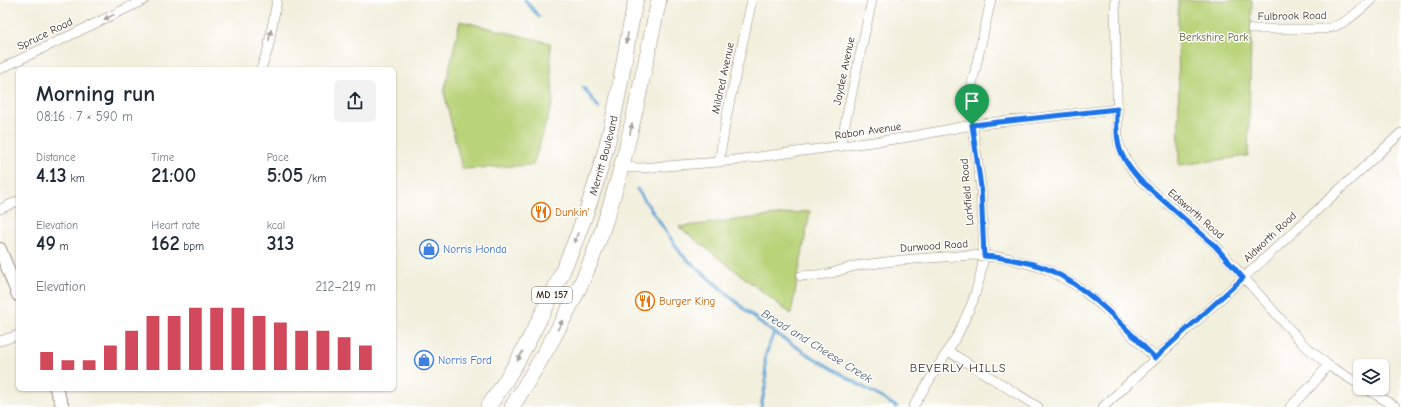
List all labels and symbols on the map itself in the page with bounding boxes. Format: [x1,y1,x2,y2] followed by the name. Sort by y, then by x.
[1257,9,1327,23] street label: Fulbrook Road
[103,14,114,20] one-way arrow
[15,15,75,53] street label: Spruce Road
[268,29,274,41] one-way arrow
[1179,31,1249,44] park label: Berkshire Park
[624,32,630,44] one-way arrow
[830,35,858,106] street label: Jaydee Avenue
[709,41,737,115] street label: Mildred Avenue
[955,84,989,125] pin
[586,114,620,197] street label: Merritt Boulevard
[834,120,903,142] street label: Rabon Avenue
[628,123,634,135] one-way arrow
[958,158,976,226] street label: Larkfield Road
[1165,186,1227,242] street label: Edsworth Road
[530,201,552,223] restaurant icon: Dunkin'
[555,206,590,219] place label: Dunkin'
[1241,209,1299,265] street label: Aldworth Road
[573,233,579,245] one-way arrow
[900,237,969,255] street label: Durwood Road
[418,238,440,260] shop icon: Norris Honda
[443,243,507,256] place label: Norris Honda
[532,287,572,303] road number: MD 157
[634,290,656,312] restaurant icon: Burger King
[659,295,715,308] place label: Burger King
[759,306,875,386] water label: Bread and Cheese Creek
[557,320,563,331] one-way arrow
[413,349,435,371] shop icon: Norris Ford
[517,350,524,362] one-way arrow
[438,354,492,367] place label: Norris Ford
[910,361,1006,375] district label: BEVERLY HILLS

